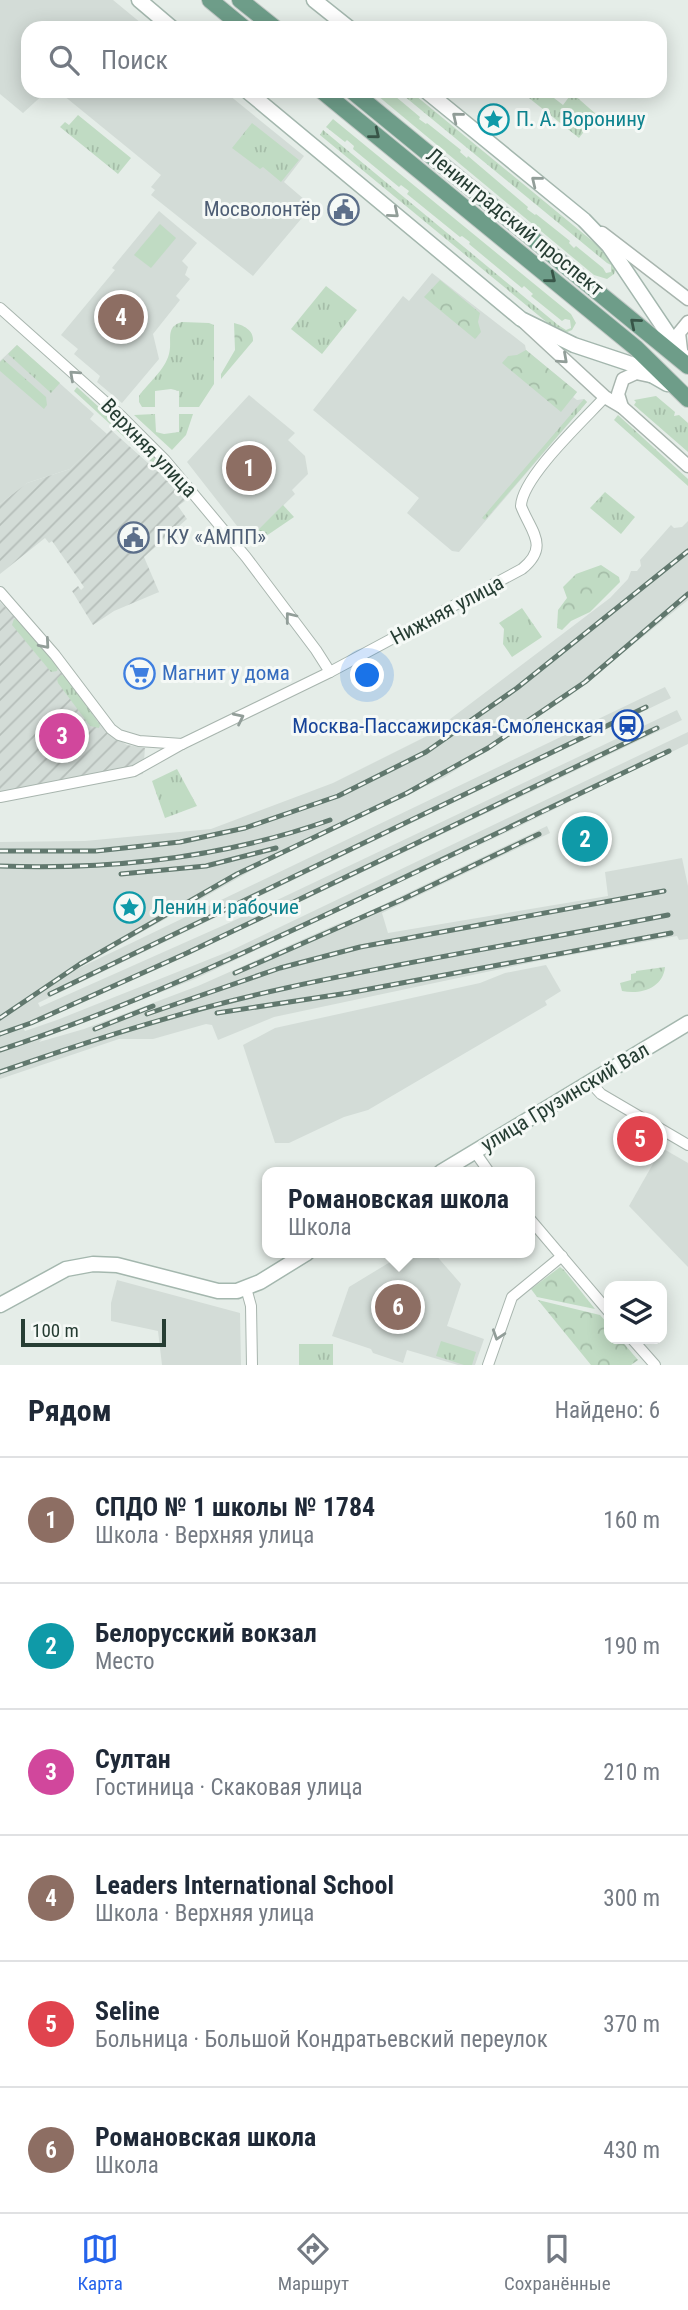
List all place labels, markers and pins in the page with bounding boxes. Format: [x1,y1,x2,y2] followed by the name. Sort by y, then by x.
[476,102,510,136] place icon: П. А. Воронину
[516,107,646,131] place label: П. А. Воронину
[327,192,361,226] public building icon: Мосволонтёр
[204,197,321,221] place label: Мосволонтёр
[98,291,144,343] pin: 4
[226,442,272,494] pin: 1
[116,520,150,554] public building icon: ГКУ «АМПП»
[156,525,266,549] place label: ГКУ «АМПП»
[122,656,156,690] supermarket icon: Магнит у дома
[162,661,290,685] place label: Магнит у дома
[610,709,644,743] station icon: Москва-Пассажирская-Смоленская
[39,710,85,762] pin: 3
[292,714,604,738] place label: Москва-Пассажирская-Смоленская
[562,813,608,865] pin: 2
[112,890,146,924] place icon: Ленин и рабочие
[152,895,299,919] place label: Ленин и рабочие
[617,1113,663,1165] pin: 5
[375,1281,421,1333] pin: 6

